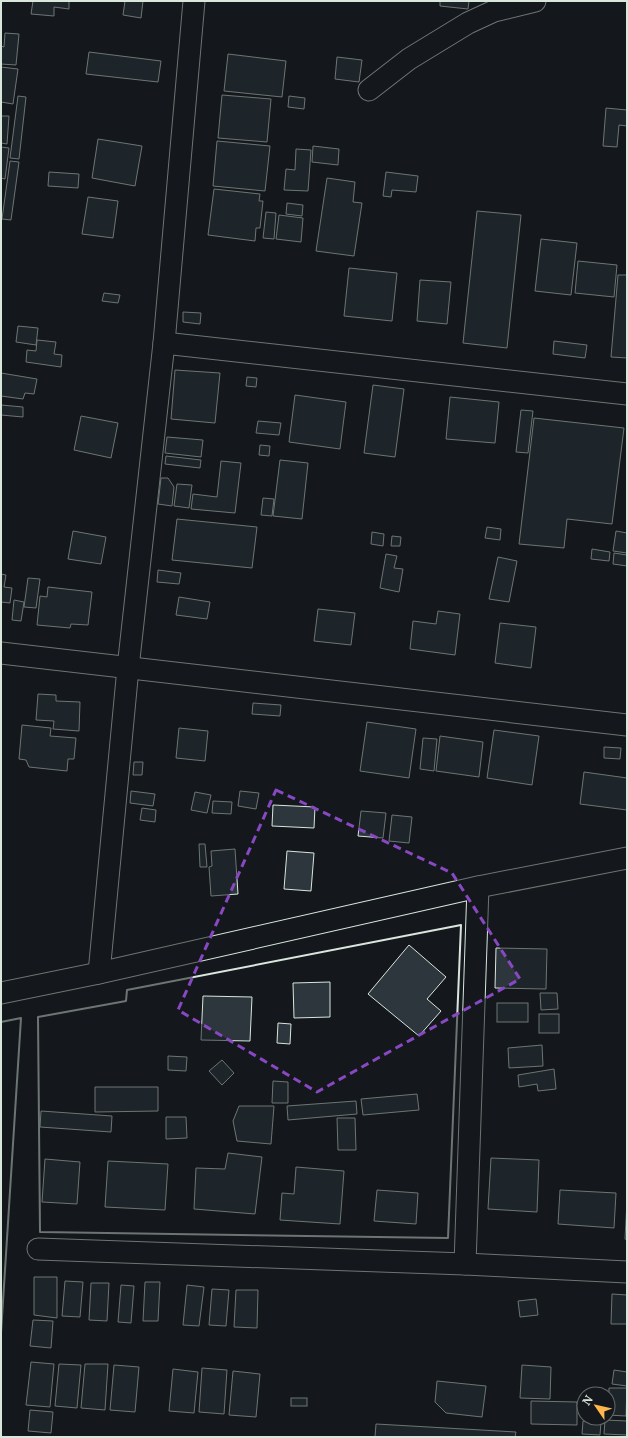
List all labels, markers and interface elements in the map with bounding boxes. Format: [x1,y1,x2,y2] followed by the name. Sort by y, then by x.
[576,1386,616,1426] north arrow
[579,1393,596,1408] text: N

